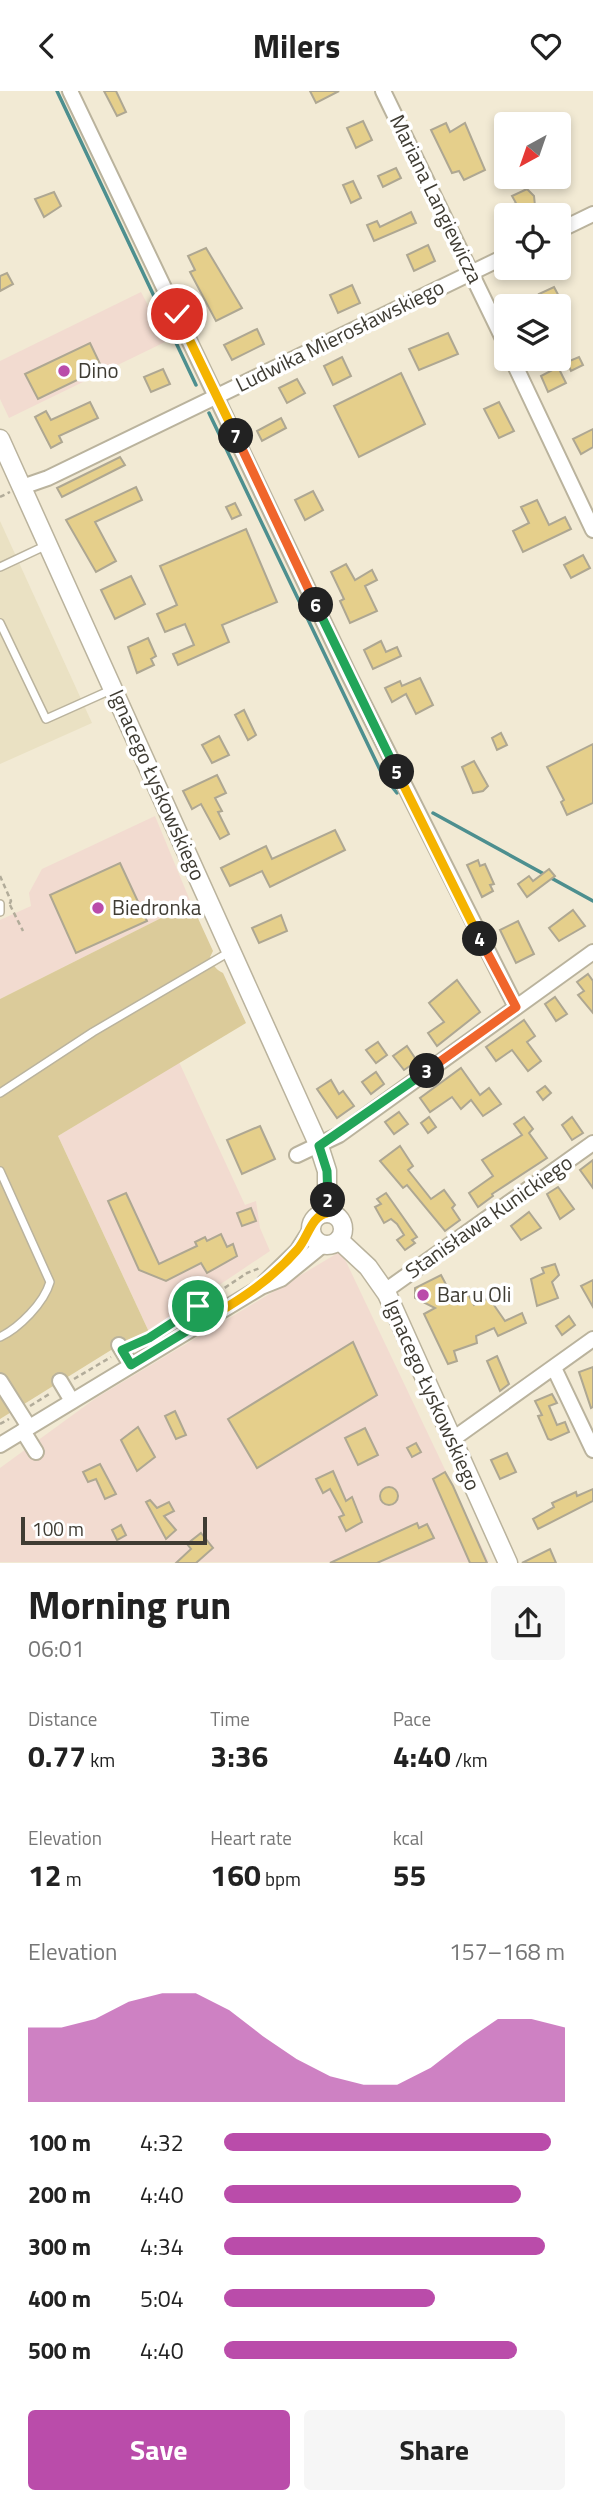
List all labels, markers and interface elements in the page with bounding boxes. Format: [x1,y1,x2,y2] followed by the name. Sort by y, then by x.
[253,22,340,70] text: Milers
[28,27,66,65] icon: back
[527,27,565,65] icon: heart
[382,109,492,289] street label: Mariana Langiewicza
[494,112,570,189] north arrow
[494,112,571,371] map controls
[494,203,571,280] button: locate
[230,271,449,400] street label: Ludwika Mierosławskiego
[147,284,207,344] pin
[494,294,571,371] button: layers
[158,295,196,333] icon: check
[78,354,119,386] place label: Dino
[56,363,72,379] marker: Dino
[218,419,254,453] pin: 7
[230,421,241,450] text: 7
[298,587,334,623] pin: 6
[310,590,321,619] text: 6
[101,684,214,885] street label: Ignacego Łyskowskiego
[380,755,414,789] pin: 5
[391,757,402,786] text: 5
[112,891,202,923] place label: Biedronka
[90,900,106,916] marker: Biedronka
[462,921,498,957] pin: 4
[474,924,485,953] text: 4
[410,1053,444,1089] pin: 3
[421,1056,432,1085] text: 3
[398,1146,579,1286] street label: Stanisława Kunickiego
[310,1183,346,1217] pin: 2
[322,1185,333,1214] text: 2
[168,1276,228,1336] pin
[437,1278,511,1310] place label: Bar u Oli
[179,1287,217,1325] icon: arrive
[415,1287,431,1303] marker: Bar u Oli
[376,1294,489,1495] street label: Ignacego Łyskowskiego
[21,1513,206,1545] scale bar
[32,1514,84,1543] text: 100 m
[28,1576,231,1634] text: Morning run
[491,1586,565,1660] button: share
[28,1631,85,1666] text: 06:01
[28,1704,97,1733] text: Distance
[210,1704,250,1733] text: Time
[393,1704,431,1733] text: Pace
[28,1733,86,1779] text: 0.77
[210,1733,268,1779] text: 3:36
[393,1733,451,1779] text: 4:40
[86,1745,115,1774] text: km
[451,1745,488,1774] text: /km
[28,1823,102,1852] text: Elevation
[210,1823,292,1852] text: Heart rate
[393,1823,424,1852] text: kcal
[28,1852,62,1898] text: 12
[210,1852,261,1898] text: 160
[393,1852,426,1898] text: 55
[62,1864,82,1893] text: m
[261,1864,301,1893] text: bpm
[28,1934,117,1969] text: Elevation
[449,1934,565,1969] text: 157–168 m
[28,2125,91,2160] text: 100 m
[140,2125,184,2160] text: 4:32
[28,2177,91,2212] text: 200 m
[140,2177,184,2212] text: 4:40
[28,2229,91,2264] text: 300 m
[140,2229,184,2264] text: 4:34
[28,2281,91,2316] text: 400 m
[140,2281,184,2316] text: 5:04
[28,2333,91,2368] text: 500 m
[140,2333,184,2368] text: 4:40
[28,2410,290,2490] button: Save
[304,2410,565,2490] button: Share

